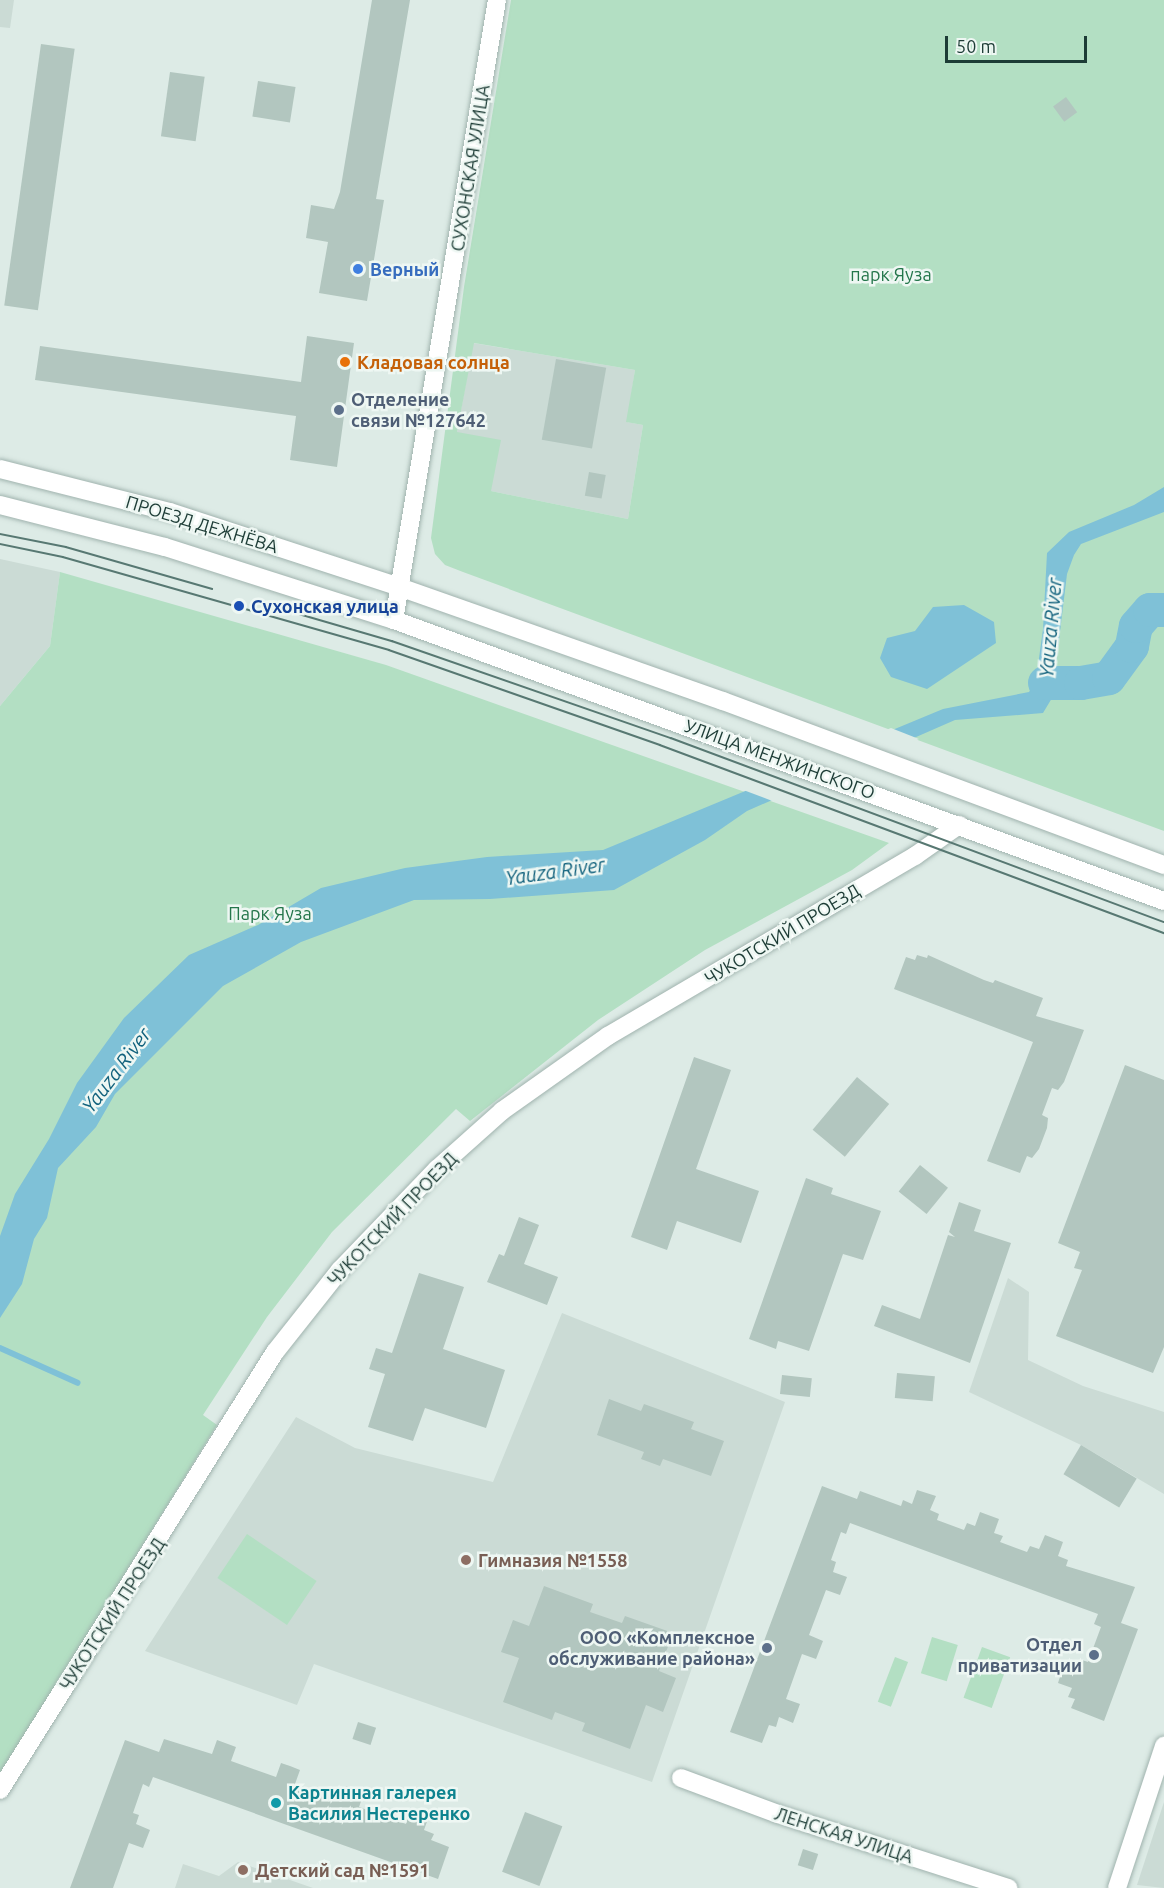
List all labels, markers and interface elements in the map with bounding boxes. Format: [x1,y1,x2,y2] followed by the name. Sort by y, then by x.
[948,24,1090,62] scale bar
[956,36,996,56] text: 50 m
[446,83,494,253] street label: СУХОНСКАЯ УЛИЦА
[370,258,439,280] place label: Верный
[351,262,365,276] marker: Верный
[850,263,932,285] park label: парк Яуза
[357,351,510,373] place label: Кладовая солнца
[338,355,352,369] marker: Кладовая солнца
[351,389,486,432] place label: Отделение связи №127642
[332,403,346,417] marker: Отделение связи №127642
[123,491,281,557] street label: ПРОЕЗД ДЕЖНЁВА
[1034,577,1066,679] water label: Yauza River
[251,595,399,617] place label: Сухонская улица
[232,599,246,613] marker: Сухонская улица
[682,715,878,803] street label: УЛИЦА МЕНЖИНСКОГО
[504,852,606,890] water label: Yauza River
[701,879,863,989] street label: ЧУКОТСКИЙ ПРОЕЗД
[228,902,312,924] park label: Парк Яуза
[76,1023,156,1117] water label: Yauza River
[323,1148,461,1290] street label: ЧУКОТСКИЙ ПРОЕЗД
[55,1534,169,1694] street label: ЧУКОТСКИЙ ПРОЕЗД
[478,1549,627,1571] place label: Гимназия №1558
[459,1553,473,1567] marker: Гимназия №1558
[548,1627,755,1670] place label: ООО «Комплексное обслуживание района»
[957,1634,1082,1676] place label: Отдел приватизации
[760,1641,774,1655] marker: ООО «Комплексное обслуживание района»
[1087,1648,1101,1662] marker: Отдел приватизации
[288,1782,470,1824] place label: Картинная галерея Василия Нестеренко
[269,1796,283,1810] marker: Картинная галерея Василия Нестеренко
[772,1802,916,1868] street label: ЛЕНСКАЯ УЛИЦА
[255,1859,429,1881] place label: Детский сад №1591
[236,1863,250,1877] marker: Детский сад №1591

